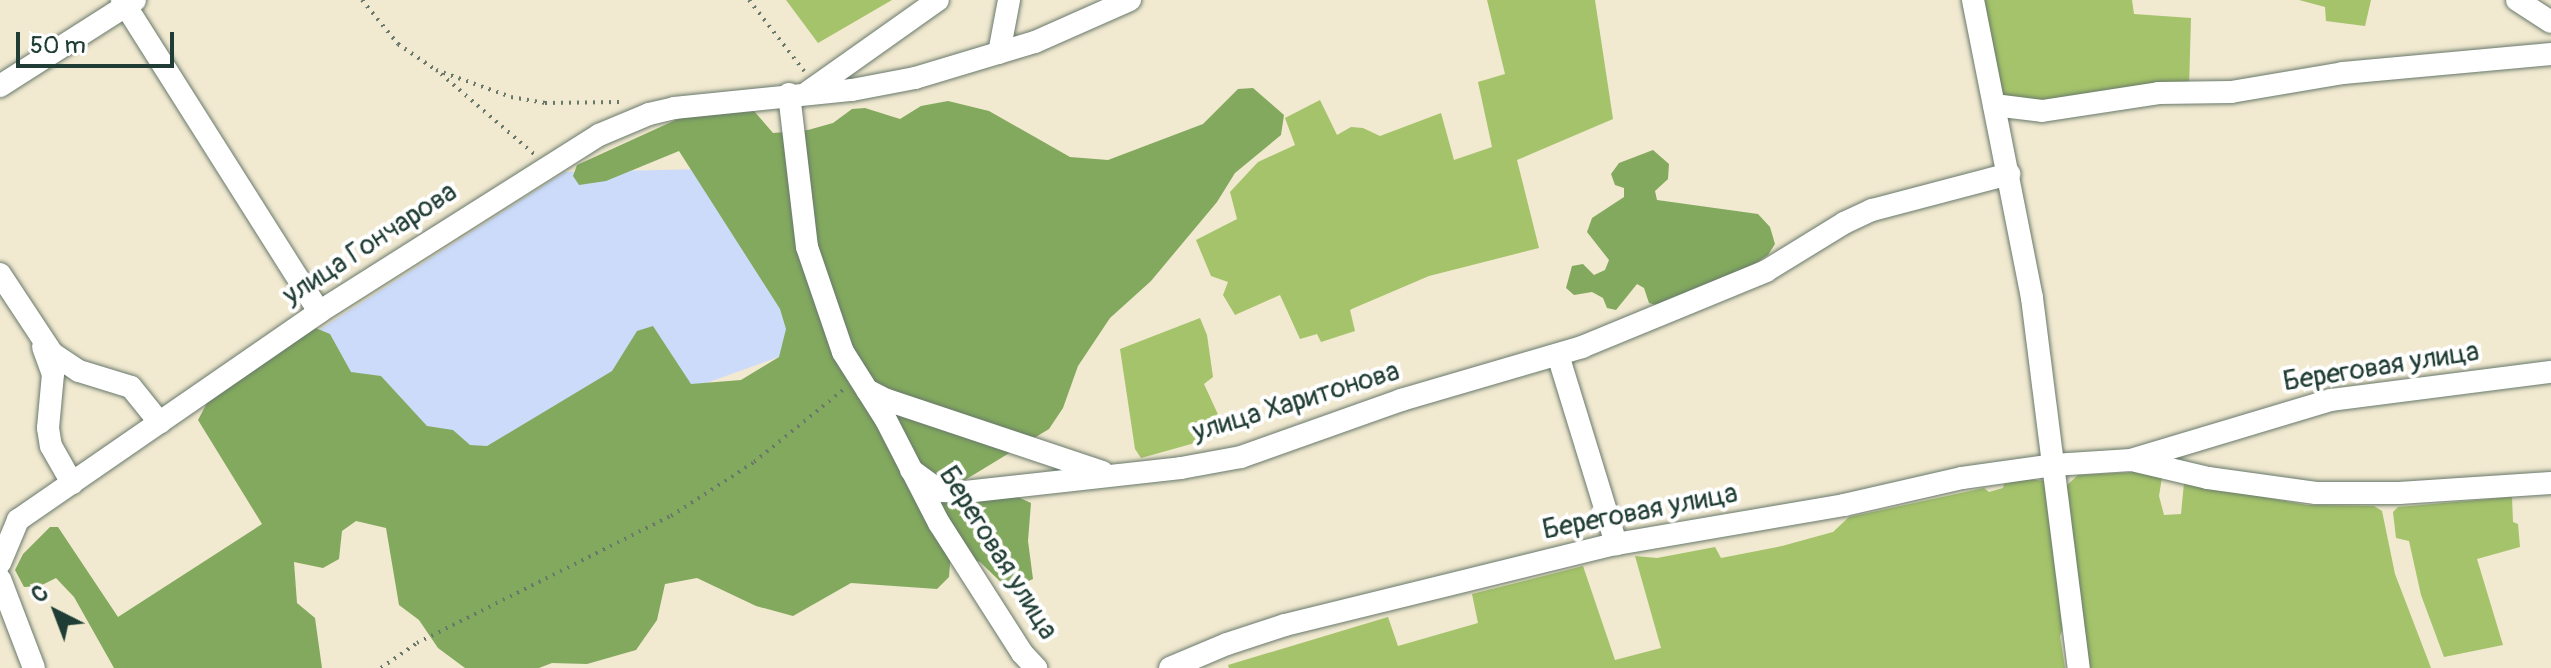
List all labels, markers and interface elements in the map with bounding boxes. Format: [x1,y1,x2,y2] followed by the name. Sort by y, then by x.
[20,16,178,66] scale bar
[30,31,86,60] text: 50 m
[277,175,463,313] street label: улица Гончарова
[2281,335,2481,399] street label: Береговая улица
[1189,355,1403,449] street label: улица Харитонова
[931,460,1065,646] street label: Береговая улица
[1540,477,1740,547] street label: Береговая улица
[16,572,96,652] north arrow
[26,579,54,609] text: С

